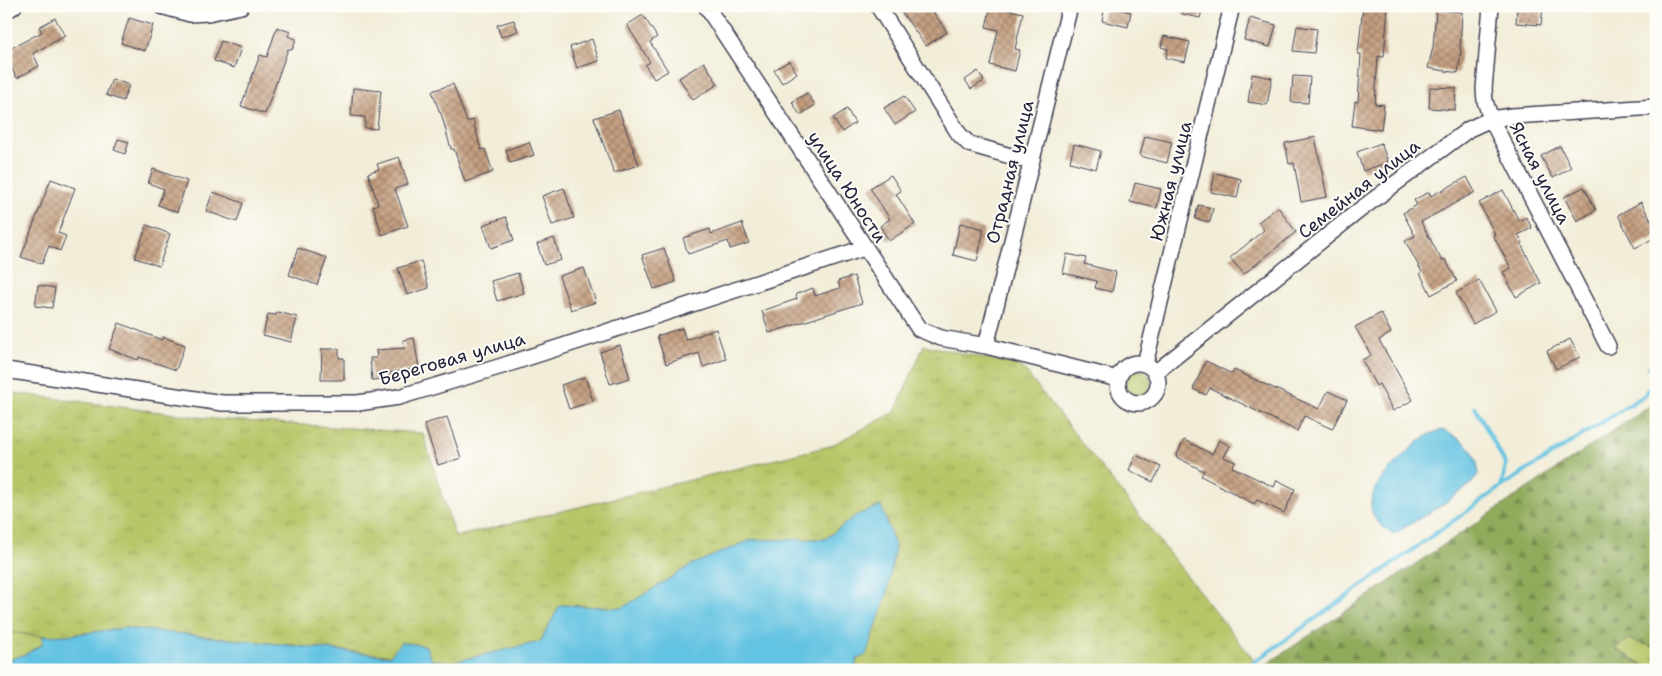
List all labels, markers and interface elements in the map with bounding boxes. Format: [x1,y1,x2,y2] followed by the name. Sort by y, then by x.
[981,98,1039,246] street label: Отрадная улица
[1504,118,1576,228] street label: Ясная улица
[1145,119,1197,243] street label: Южная улица
[802,127,892,248] street label: улица Юности
[1293,134,1425,244] street label: Семейная улица
[376,327,528,391] street label: Береговая улица

